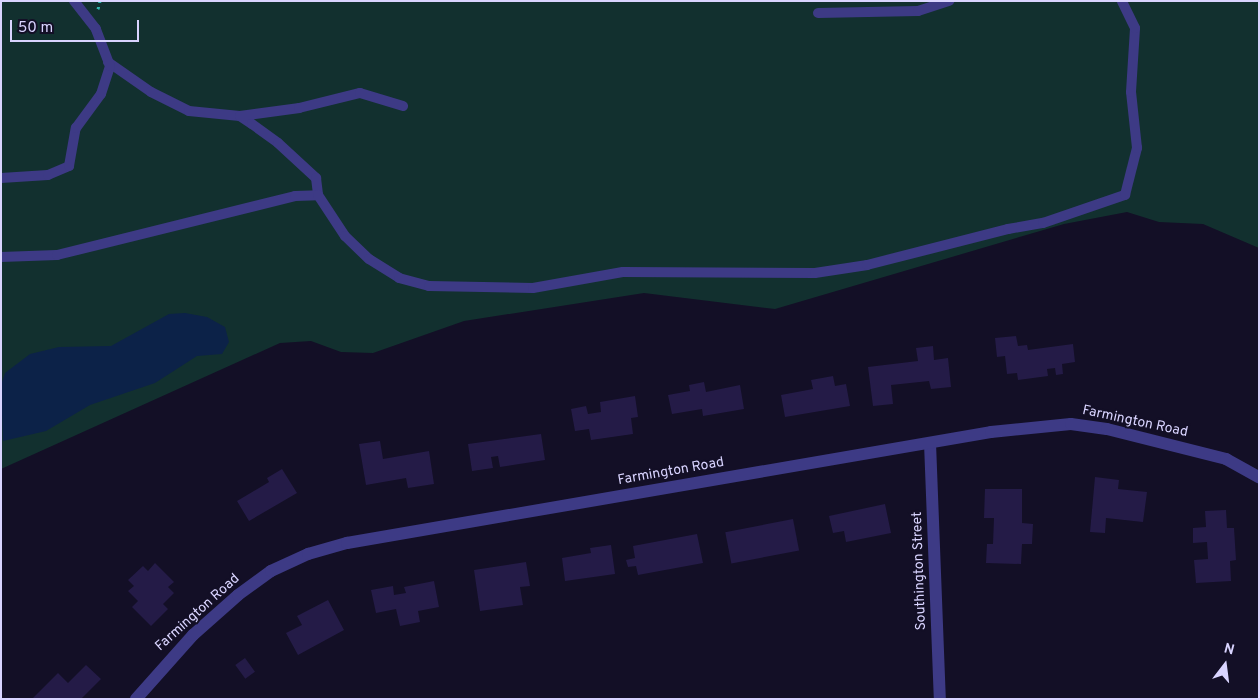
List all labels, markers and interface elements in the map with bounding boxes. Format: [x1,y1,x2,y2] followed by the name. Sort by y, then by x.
[12,10,141,42] scale bar
[18,19,53,38] text: 50 m
[1081,403,1189,441] street label: Farmington Road
[617,454,725,490] street label: Farmington Road
[910,511,930,631] street label: Southington Street
[152,571,244,655] street label: Farmington Road
[1200,640,1250,690] north arrow
[1222,641,1236,660] text: N

